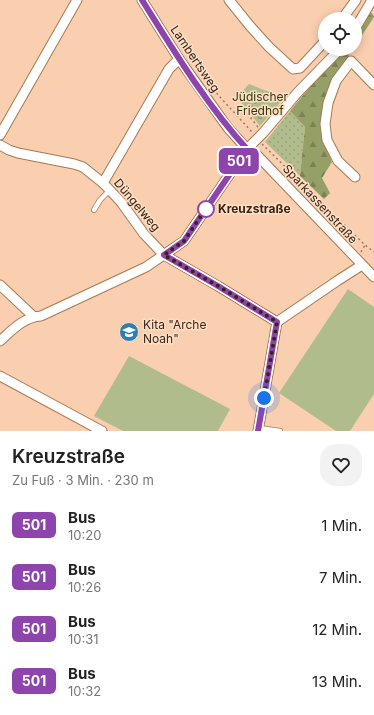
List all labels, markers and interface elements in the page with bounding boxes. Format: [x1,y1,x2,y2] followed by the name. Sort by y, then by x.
[318,12,362,56] map controls
[318,12,362,56] button: locate
[168,23,223,95] street label: Lambertsweg
[232,89,288,118] park label: Jüdischer Friedhof
[216,148,262,174] line badge: 501
[227,152,251,169] text: 501
[280,161,361,246] street label: Sparkassenstraße
[111,175,164,234] street label: Düngelweg
[197,200,215,218] marker: Kreuzstraße
[218,201,291,216] place label: Kreuzstraße
[143,317,206,346] place label: Kita "Arche Noah"
[118,321,140,343] school or university icon: Kita "Arche Noah"
[254,388,274,408] your location
[320,444,362,486] button: heart
[12,445,125,468] text: Kreuzstraße
[12,472,154,488] text: Zu Fuß · 3 Min. · 230 m
[68,508,96,527] text: Bus
[22,516,46,533] text: 501
[321,516,362,535] text: 1 Min.
[68,527,101,543] text: 10:20
[68,560,96,579] text: Bus
[22,568,46,585] text: 501
[319,568,362,587] text: 7 Min.
[68,579,101,595] text: 10:26
[68,612,96,631] text: Bus
[22,620,46,637] text: 501
[312,620,362,639] text: 12 Min.
[68,631,99,647] text: 10:31
[68,664,96,683] text: Bus
[22,672,46,689] text: 501
[312,672,362,691] text: 13 Min.
[68,683,101,699] text: 10:32

